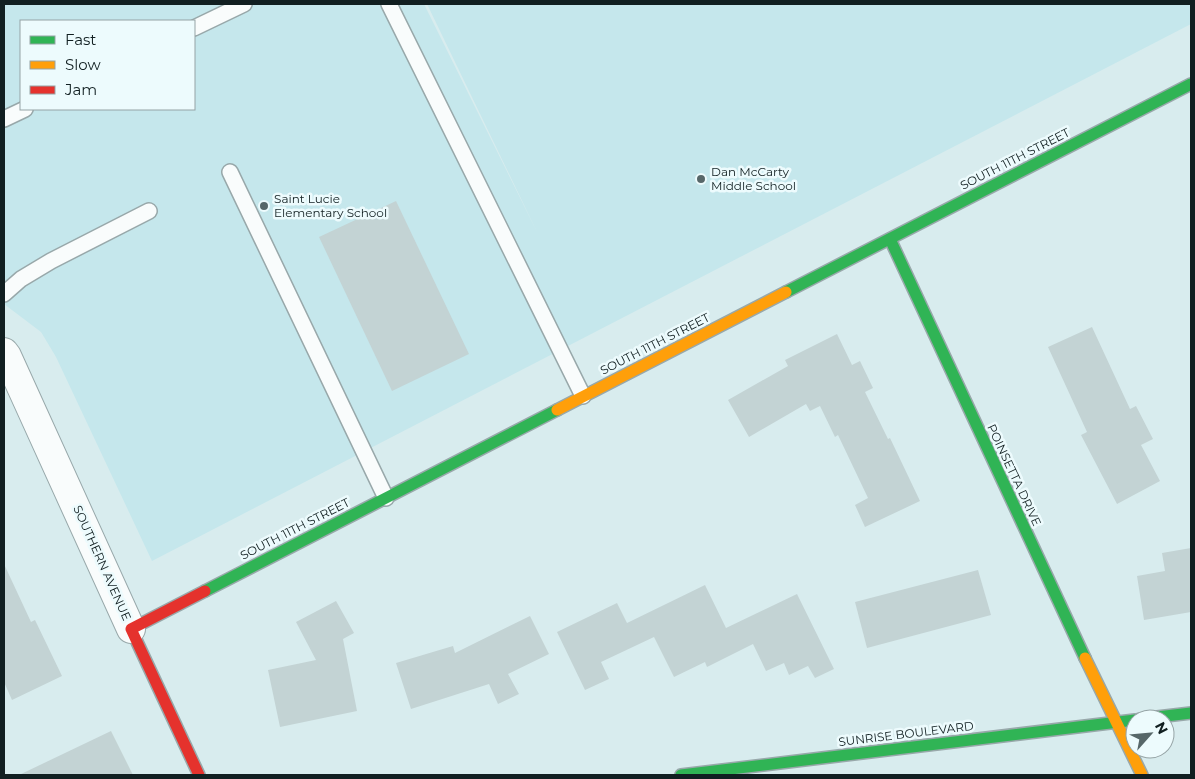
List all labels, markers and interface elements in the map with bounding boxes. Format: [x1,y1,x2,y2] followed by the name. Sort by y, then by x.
[20,20,195,110] legend
[65,30,96,49] text: Fast
[65,55,101,74] text: Slow
[64,80,97,99] text: Jam
[958,124,1072,193] street label: SOUTH 11TH STREET
[711,164,796,193] place label: Dan McCarty Middle School
[695,173,707,185] marker: Dan McCarty Middle School
[274,191,387,220] place label: Saint Lucie Elementary School
[258,200,270,212] marker: Saint Lucie Elementary School
[598,309,712,378] street label: SOUTH 11TH STREET
[984,421,1045,528] street label: POINSETTA DRIVE
[238,494,352,563] street label: SOUTH 11TH STREET
[70,503,135,623] street label: SOUTHERN AVENUE
[1125,709,1175,759] north arrow
[837,718,975,749] street label: SUNRISE BOULEVARD
[1151,719,1172,737] text: N

